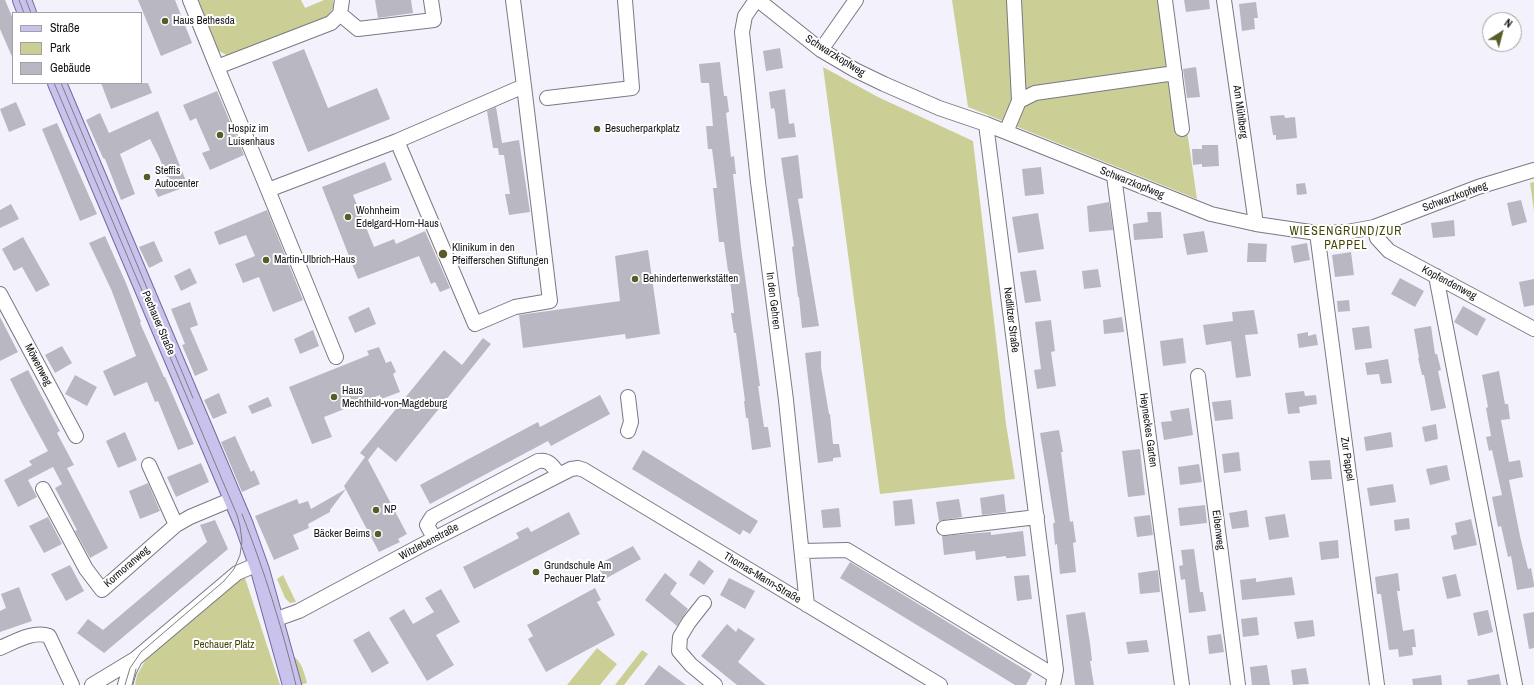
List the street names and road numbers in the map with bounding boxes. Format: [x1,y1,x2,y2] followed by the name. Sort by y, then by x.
[803,32,867,80] street label: Schwarzkopfweg
[1230,85,1250,139] street label: Am Mühlberg
[1098,164,1166,202] street label: Schwarzkopfweg
[1421,179,1489,215] street label: Schwarzkopfweg
[1419,263,1479,303] street label: Kopfendenweg
[763,272,783,330] street label: In den Gehren
[1000,287,1022,353] street label: Nedlitzer Straße
[139,289,177,357] street label: Pechauer Straße
[21,342,55,388] street label: Möwenweg
[1136,392,1160,468] street label: Heyneckes Garten
[1337,436,1357,482] street label: Zur Pappel
[1209,509,1227,551] street label: Eibenweg
[397,521,461,563] street label: Witzlebenstraße
[101,544,153,590] street label: Kormoranweg
[721,550,803,606] street label: Thomas-Mann-Straße

